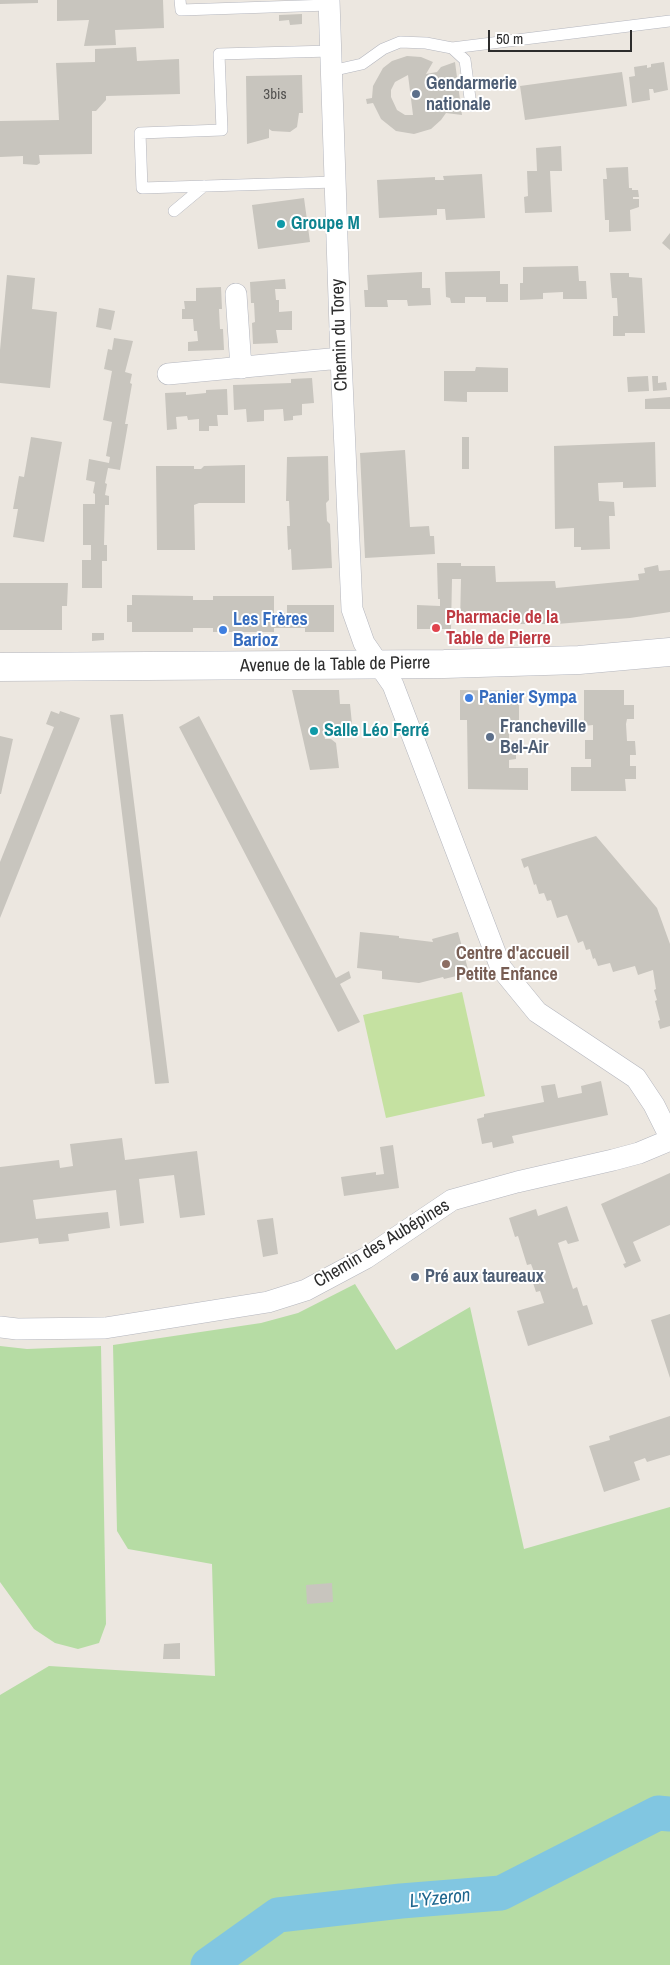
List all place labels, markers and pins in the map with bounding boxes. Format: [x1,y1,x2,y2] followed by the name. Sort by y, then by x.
[426,73,517,116] place label: Gendarmerie nationale
[410,88,422,100] marker: Gendarmerie nationale
[291,213,360,235] place label: Groupe M
[275,218,287,230] marker: Groupe M
[446,607,558,650] place label: Pharmacie de la Table de Pierre
[233,609,308,652] place label: Les Frères Barioz
[430,622,442,634] marker: Pharmacie de la Table de Pierre
[217,624,229,636] marker: Les Frères Barioz
[479,687,577,709] place label: Panier Sympa
[463,692,475,704] marker: Panier Sympa
[500,716,586,759] place label: Francheville Bel-Air
[324,720,429,742] place label: Salle Léo Ferré
[308,725,320,737] marker: Salle Léo Ferré
[484,731,496,743] marker: Francheville Bel-Air
[456,943,569,986] place label: Centre d'accueil Petite Enfance
[440,958,452,970] marker: Centre d'accueil Petite Enfance
[425,1266,544,1288] place label: Pré aux taureaux
[409,1271,421,1283] marker: Pré aux taureaux

